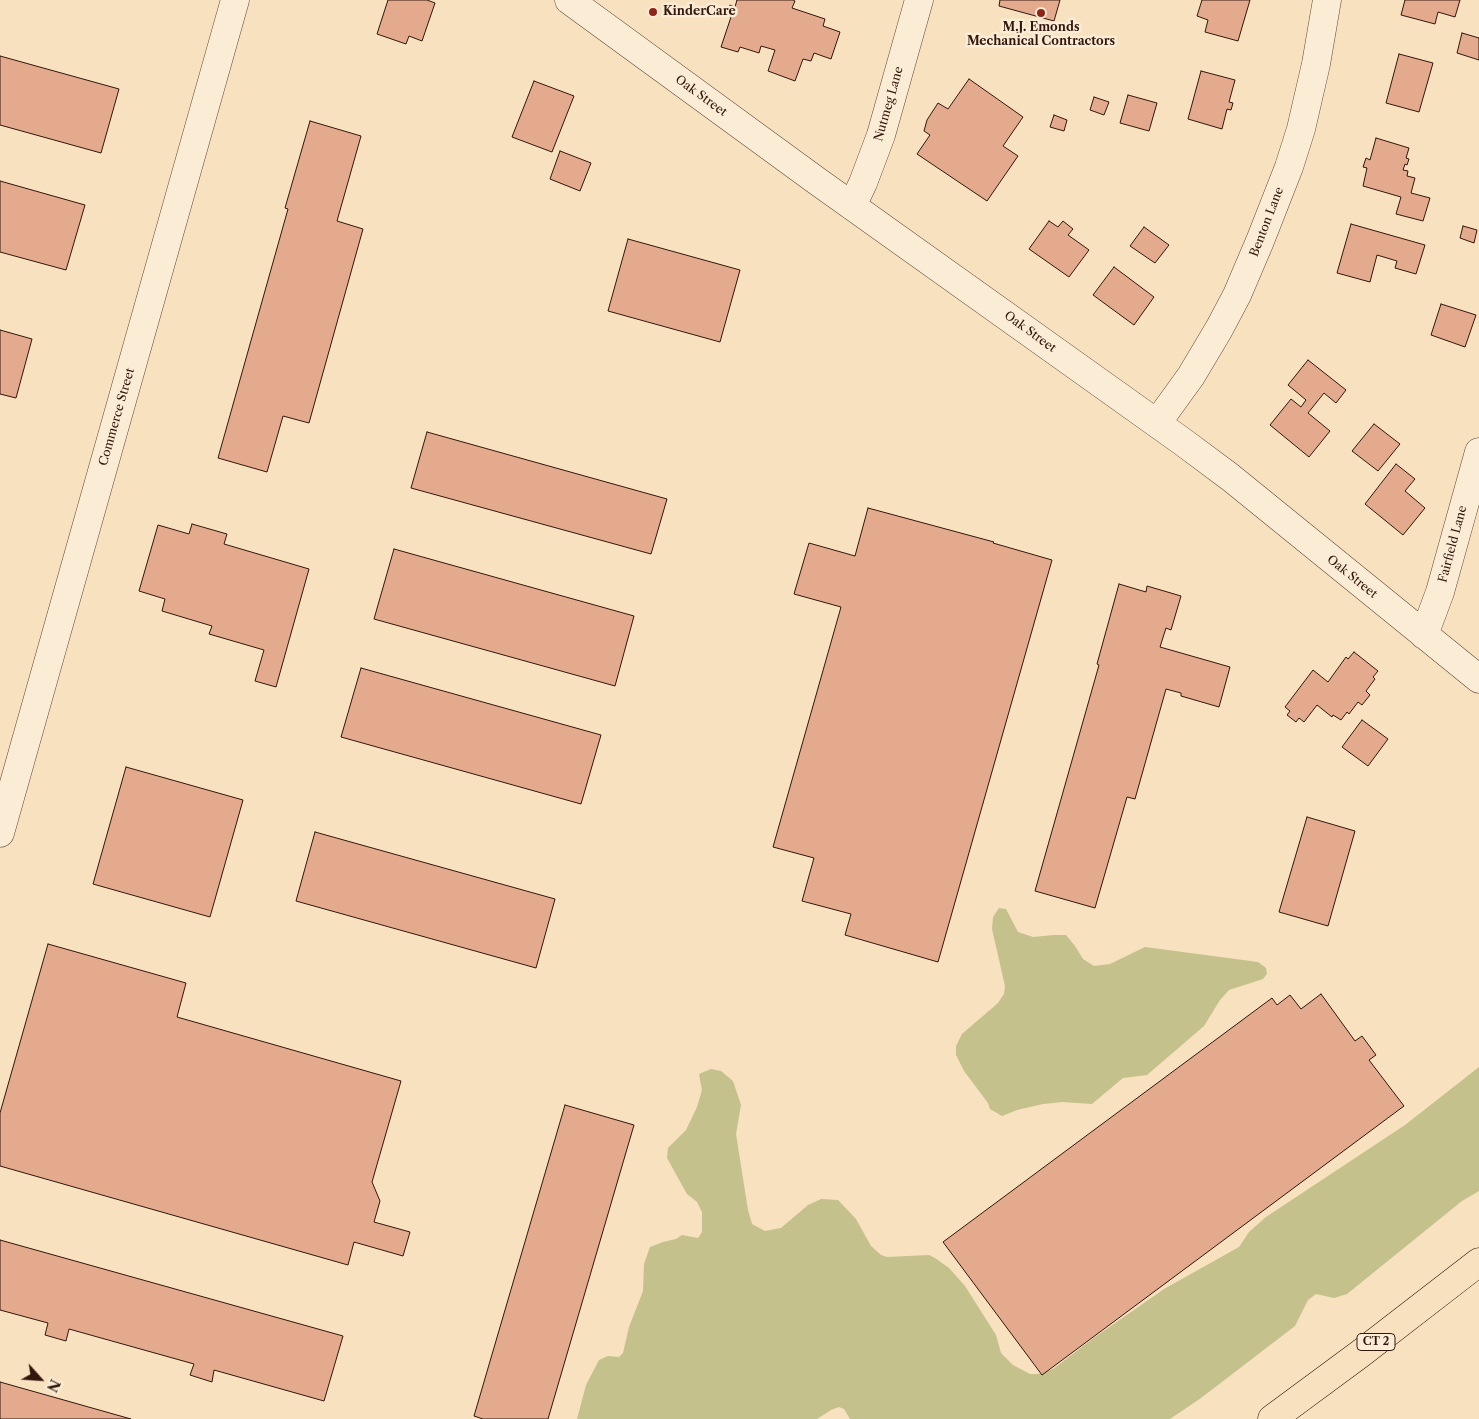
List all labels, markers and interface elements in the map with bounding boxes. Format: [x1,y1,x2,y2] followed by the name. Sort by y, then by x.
[663,5,736,19] place label: KinderCare
[647,6,659,18] marker: KinderCare
[1035,7,1047,19] marker: M.J. Emonds Mechanical Contractors
[967,21,1115,49] place label: M.J. Emonds Mechanical Contractors
[871,65,907,143] street label: Nutmeg Lane
[672,72,730,120] street label: Oak Street
[1247,185,1287,259] street label: Benton Lane
[1001,308,1059,356] street label: Oak Street
[96,367,138,467] street label: Commerce Street
[1436,504,1470,584] street label: Fairfield Lane
[1324,552,1380,602] street label: Oak Street
[1357,1334,1395,1350] road number: CT 2
[15,1354,65,1404] north arrow
[43,1376,64,1395] text: N

